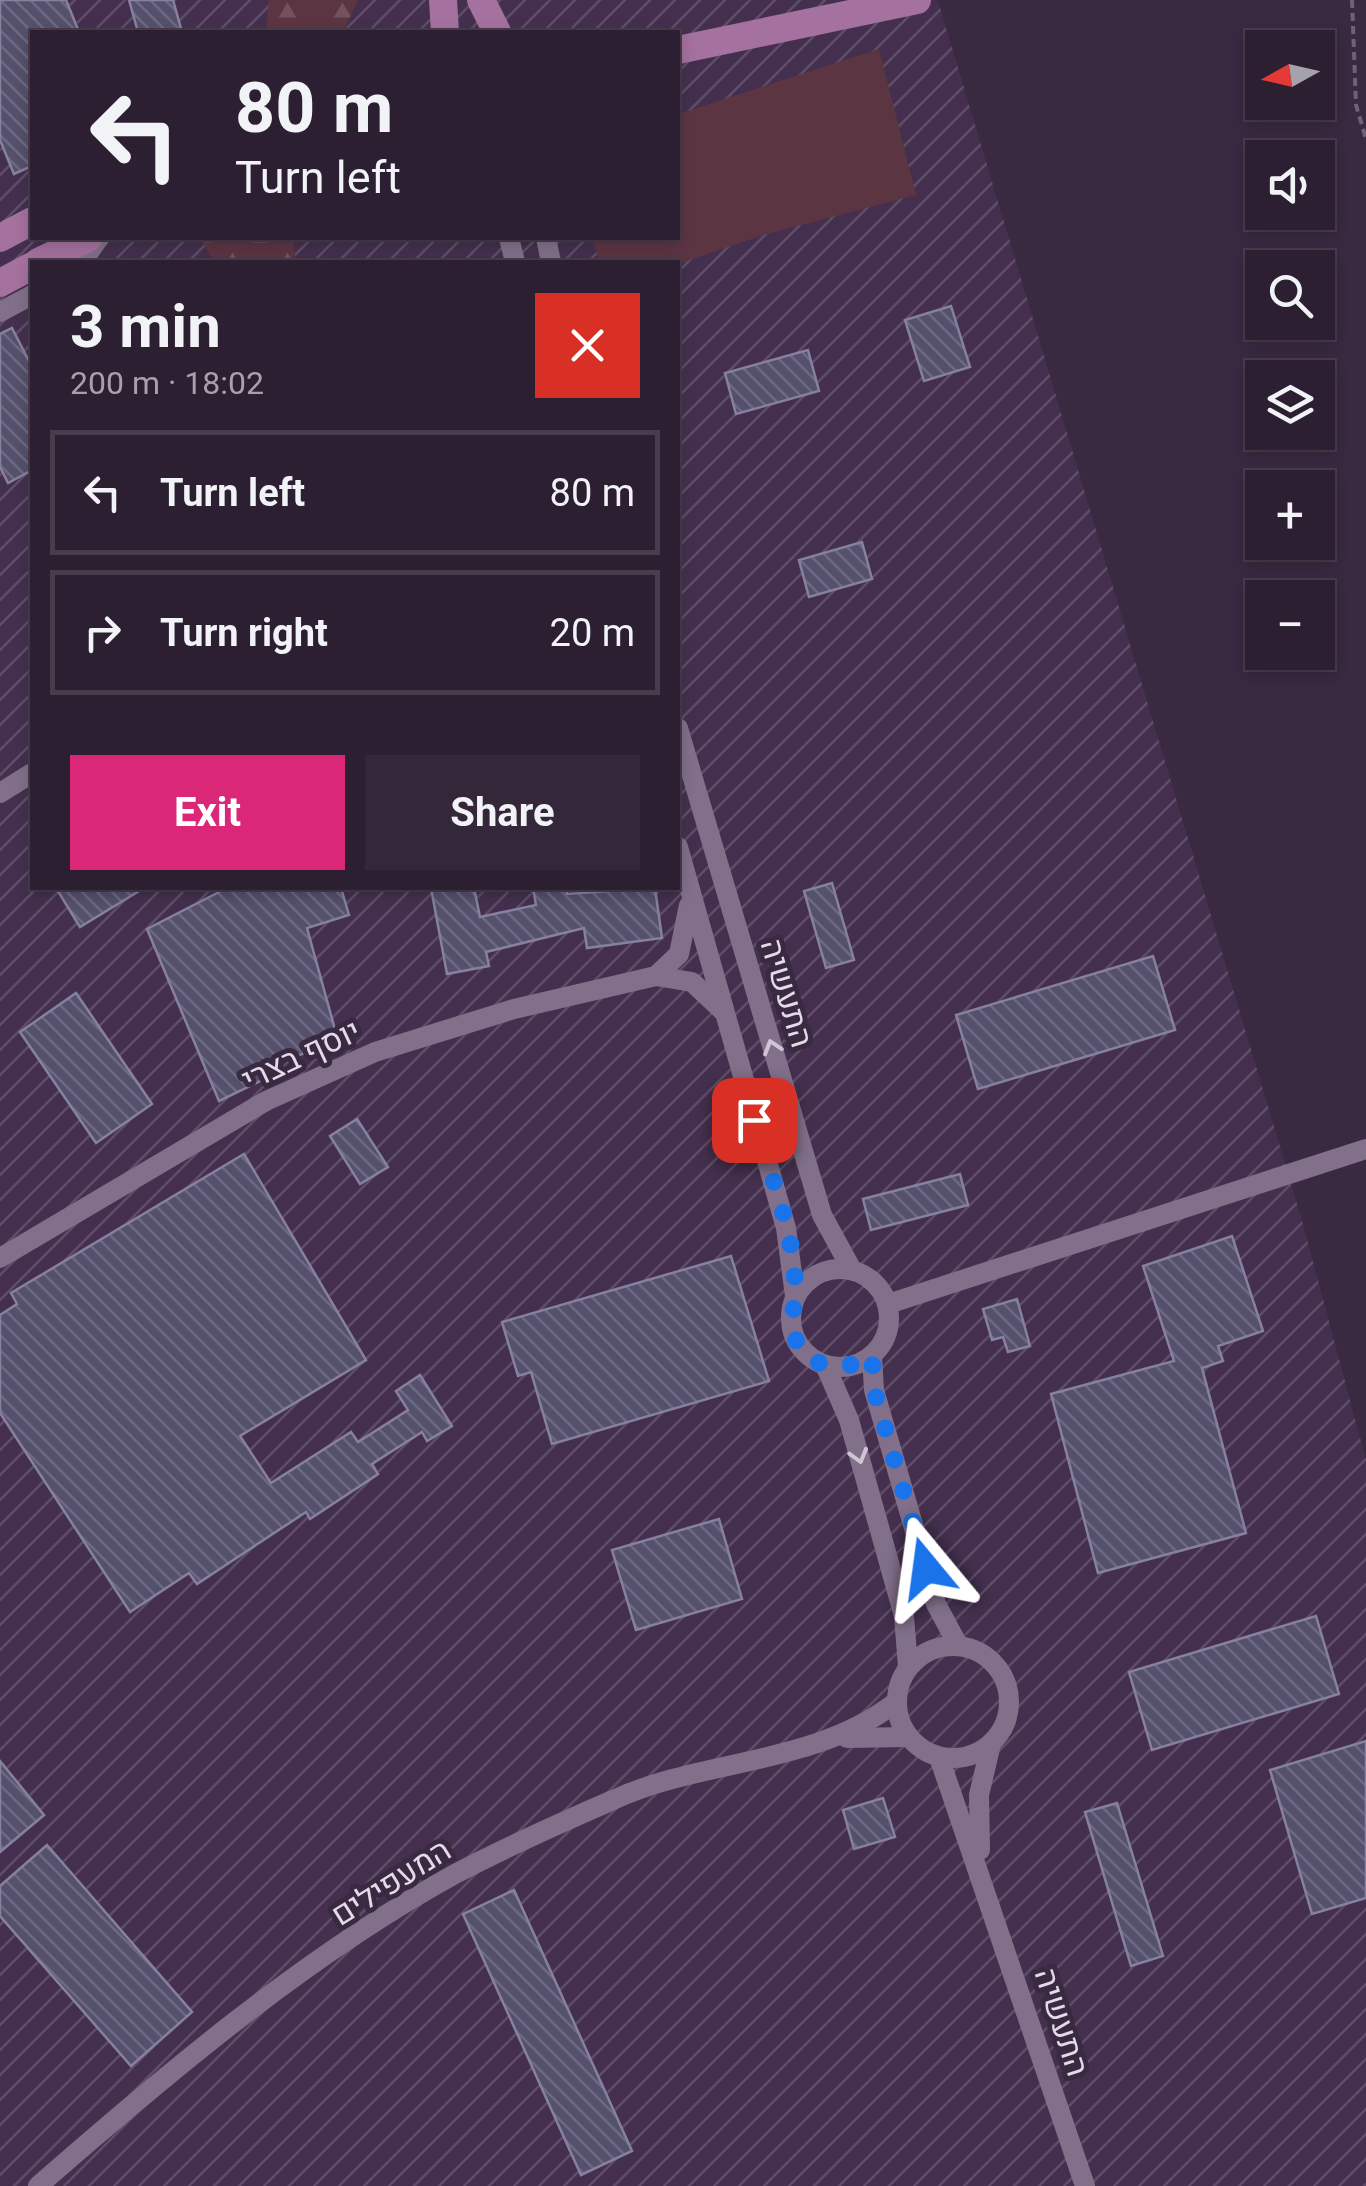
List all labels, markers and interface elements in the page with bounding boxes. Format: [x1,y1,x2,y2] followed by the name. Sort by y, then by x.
[1245,30,1335,120] north arrow
[1245,30,1335,670] map controls
[235,67,393,149] text: 80 m
[70,70,200,200] icon: left
[1245,140,1335,230] button: sound
[235,151,401,204] text: Turn left
[1245,250,1335,340] button: search
[70,291,221,362] text: 3 min
[535,293,640,398] button: close
[1245,360,1335,450] button: layers
[70,364,264,402] text: 200 m · 18:02
[75,465,130,520] icon: left
[1245,470,1335,560] button: +
[160,471,305,515] text: Turn left
[550,471,635,515] text: 80 m
[1245,580,1335,670] button: −
[75,605,130,660] icon: right
[160,611,328,655] text: Turn right
[550,611,635,655] text: 20 m
[70,755,345,870] button: Exit
[365,755,640,870] button: Share
[753,934,821,1052] street label: התעשיה
[236,1011,366,1099] street label: יוסף בצרי
[763,1040,784,1057] one-way arrow
[712,1078,797,1163] pin
[727,1093,782,1148] icon: arrive
[847,1447,868,1464] one-way arrow
[874,1516,978,1620] position arrow
[324,1830,458,1934] street label: המעפילים
[1027,1963,1097,2081] street label: התעשיה

